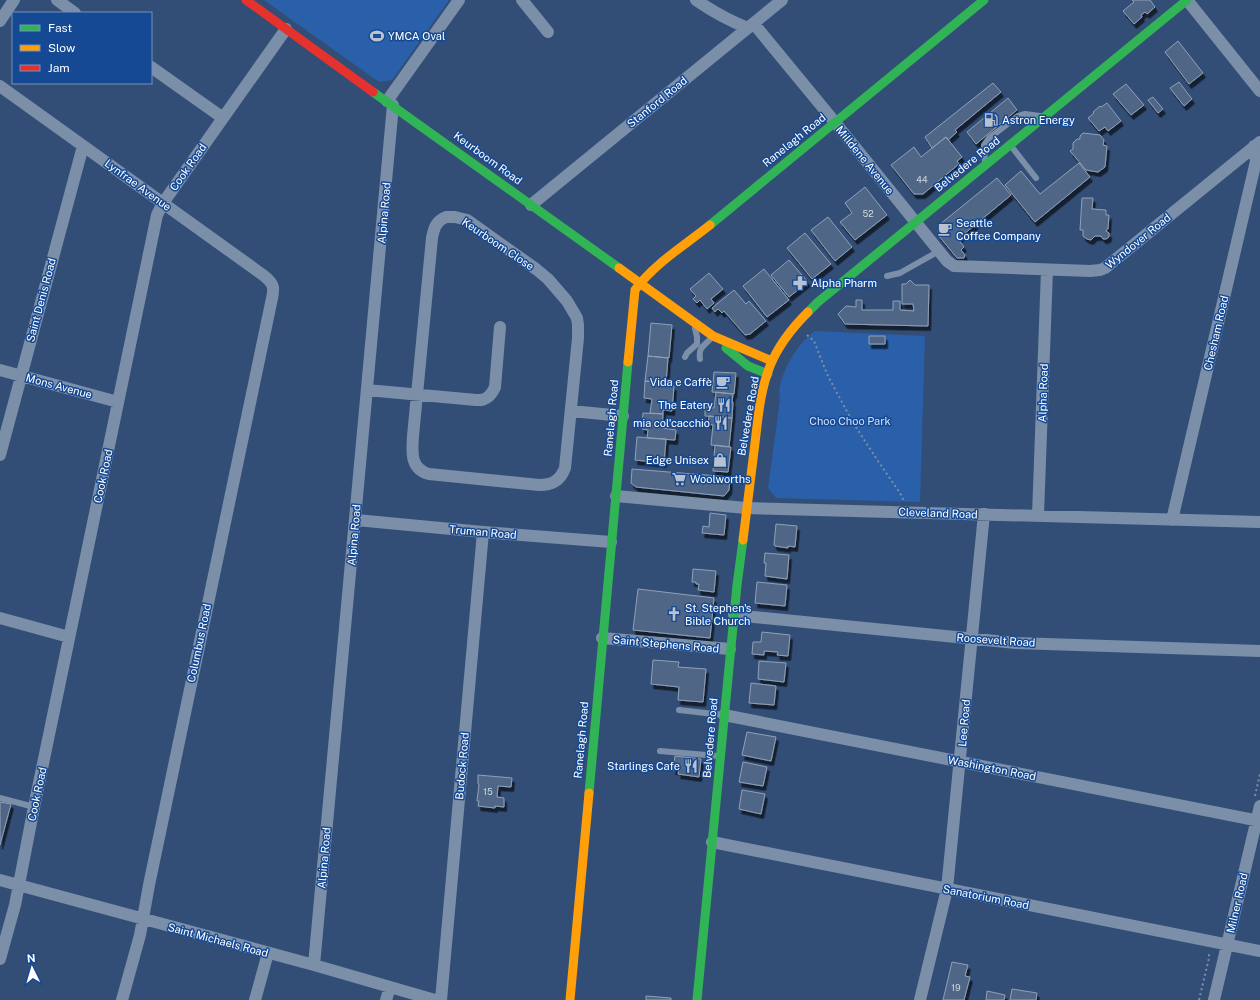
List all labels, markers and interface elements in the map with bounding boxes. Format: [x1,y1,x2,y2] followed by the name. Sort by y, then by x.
[12,12,152,84] legend
[48,21,73,35] text: Fast
[369,28,385,44] sports icon: YMCA Oval
[388,30,445,42] place label: YMCA Oval
[48,41,76,55] text: Slow
[48,61,70,75] text: Jam
[625,74,689,130] street label: Stanford Road
[760,111,828,169] street label: Ranelagh Road
[983,112,999,128] fuel station icon: Astron Energy
[1002,114,1075,126] place label: Astron Energy
[834,123,896,197] street label: Milldene Avenue
[452,129,524,187] street label: Keurboom Road
[932,134,1002,194] street label: Belvedere Road
[167,141,209,193] street label: Cook Road
[102,157,174,213] street label: Lynfrae Avenue
[916,174,928,185] house number: 44
[375,182,393,244] street label: Alpina Road
[862,208,874,219] house number: 52
[1103,211,1173,271] street label: Wyndover Road
[460,216,536,272] street label: Keurboom Close
[956,217,1041,242] place label: Seattle Coffee Company
[937,221,953,237] cafe icon: Seattle Coffee Company
[24,257,58,343] street label: Saint Denis Road
[792,275,808,291] pharmacy icon: Alpha Pharm
[811,277,877,289] place label: Alpha Pharm
[1202,294,1230,372] street label: Chesham Road
[1036,363,1050,423] street label: Alpha Road
[25,371,93,401] street label: Mons Avenue
[715,374,731,390] cafe icon: Vida e Caffè
[735,375,761,457] street label: Belvedere Road
[650,376,712,388] place label: Vida e Caffè
[602,379,620,457] street label: Ranelagh Road
[716,397,732,413] restaurant icon: The Eatery
[658,399,713,411] place label: The Eatery
[713,415,729,431] restaurant icon: mia col'cacchio
[809,415,891,427] park label: Choo Choo Park
[633,417,710,429] place label: mia col'cacchio
[91,448,115,504] street label: Cook Road
[712,452,728,468] shop icon: Edge Unisex
[646,454,709,466] place label: Edge Unisex
[671,471,687,487] supermarket icon: Woolworths
[690,473,751,485] place label: Woolworths
[345,504,363,566] street label: Alpina Road
[898,506,978,520] street label: Cleveland Road
[449,523,517,541] street label: Truman Road
[685,602,752,627] place label: St. Stephen's Bible Church
[185,603,213,683] street label: Columbus Road
[666,606,682,622] church icon: St. Stephen's Bible Church
[956,631,1036,649] street label: Roosevelt Road
[612,633,720,655] street label: Saint Stephens Road
[701,697,719,779] street label: Belvedere Road
[956,699,972,747] street label: Lee Road
[572,701,590,779] street label: Ranelagh Road
[453,732,471,800] street label: Budock Road
[947,754,1037,782] street label: Washington Road
[683,758,699,774] restaurant icon: Starlings Cafe
[607,760,680,772] place label: Starlings Cafe
[25,766,49,822] street label: Cook Road
[483,786,493,797] house number: 15
[315,827,333,889] street label: Alpina Road
[1224,872,1250,934] street label: Milner Road
[942,883,1030,911] street label: Sanatorium Road
[166,921,270,959] street label: Saint Michaels Road
[12,948,52,988] north arrow
[26,952,36,964] text: N
[951,982,961,993] house number: 19

